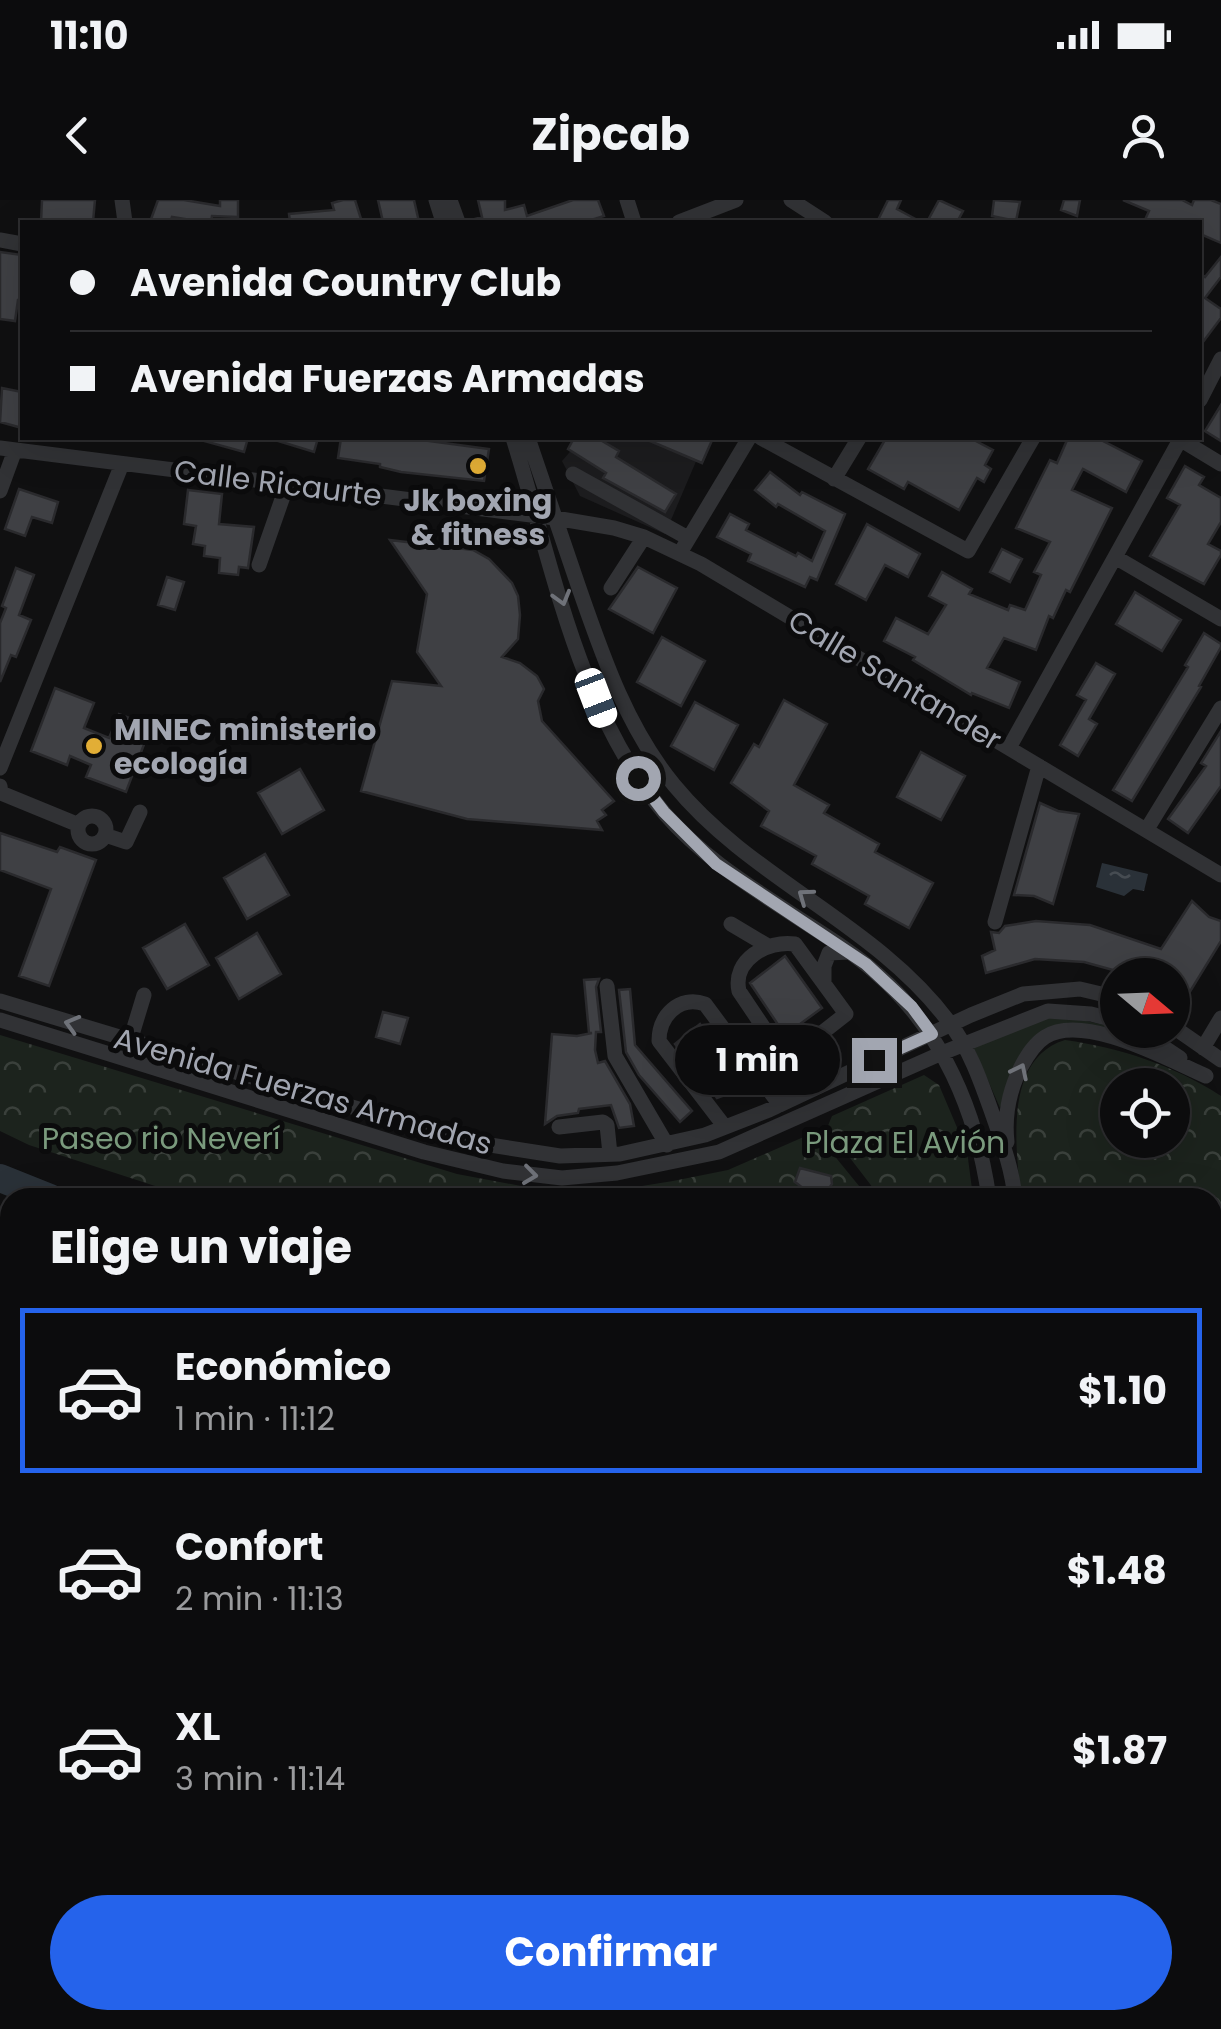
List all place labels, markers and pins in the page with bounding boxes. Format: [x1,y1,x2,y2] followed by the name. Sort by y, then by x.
[467,455,489,477] marker: Jk boxing & fitness
[404,479,552,556] place label: Jk boxing & fitness
[114,708,376,785] place label: MINEC ministerio ecología
[83,735,105,757] marker: MINEC ministerio ecología

